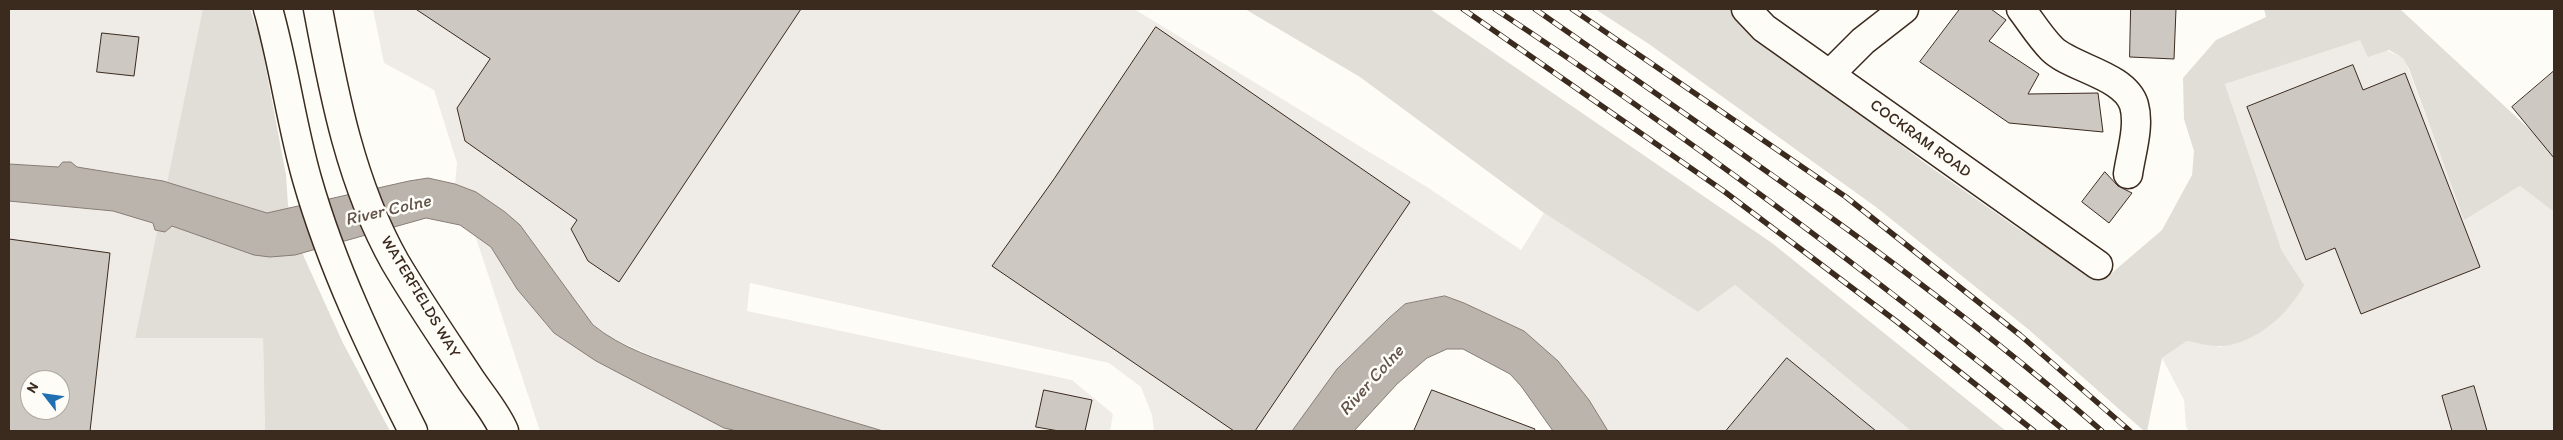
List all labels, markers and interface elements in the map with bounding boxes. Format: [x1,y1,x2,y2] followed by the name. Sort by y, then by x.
[1866,96,1974,182] street label: COCKRAM ROAD
[343,191,433,231] water label: River Colne
[376,233,464,361] street label: WATERFIELDS WAY
[1335,341,1409,421] water label: River Colne
[20,370,70,420] north arrow
[23,379,42,396] text: N

